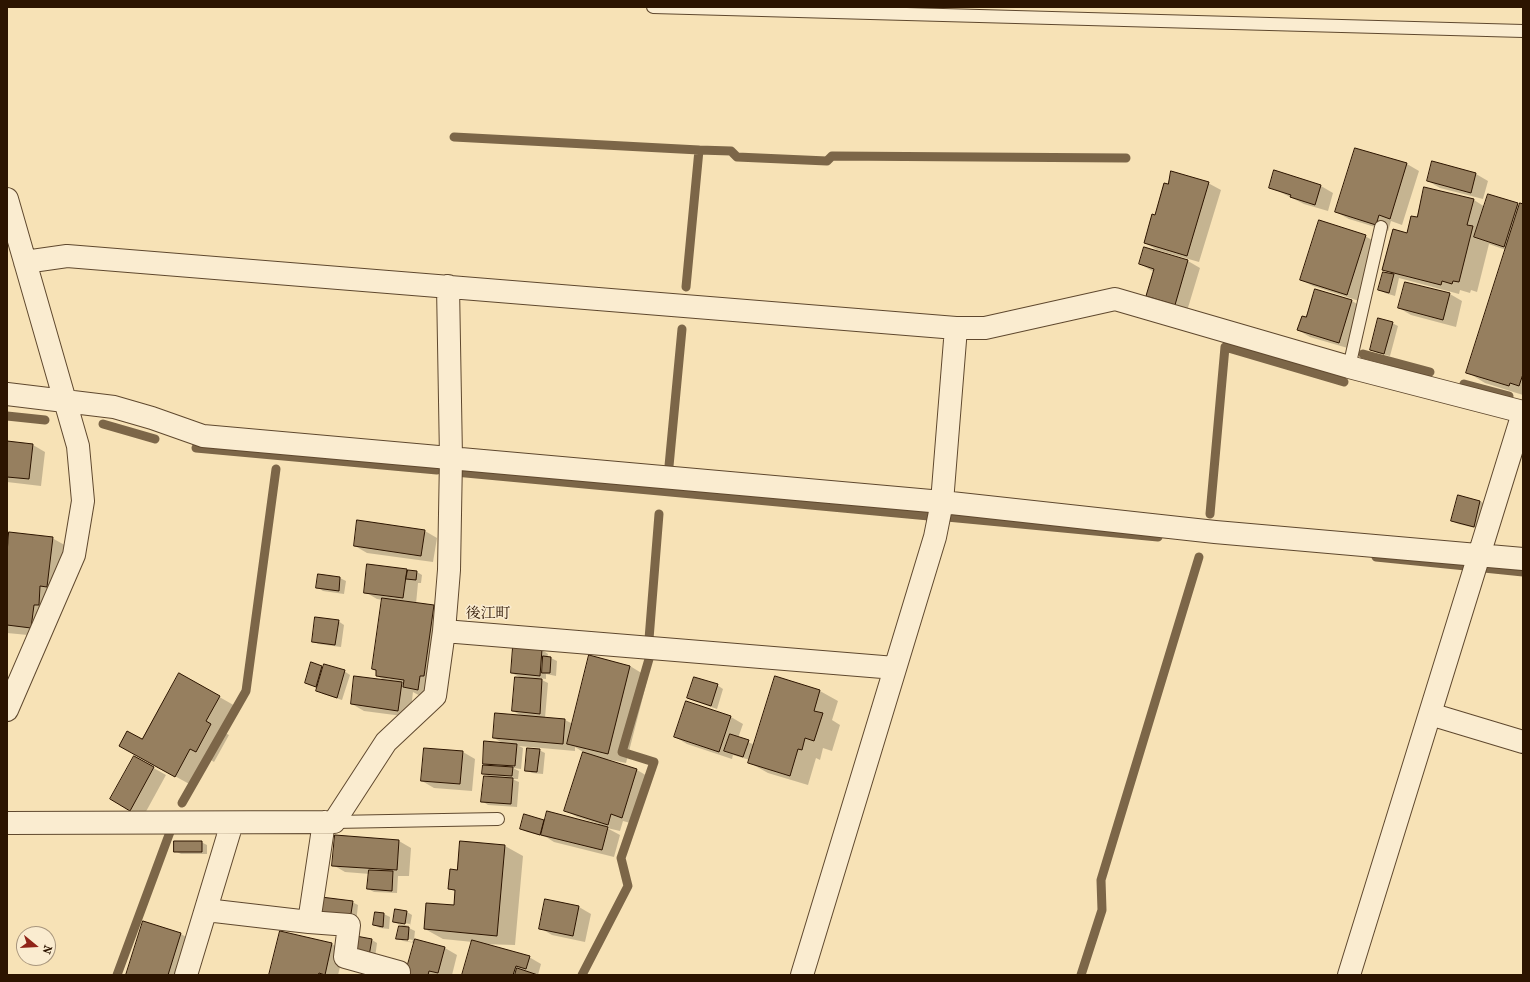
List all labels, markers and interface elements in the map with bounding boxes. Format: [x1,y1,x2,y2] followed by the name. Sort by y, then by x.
[466,605,510,623] district label: 後江町
[16,926,56,966] north arrow
[39,944,54,956] text: N

